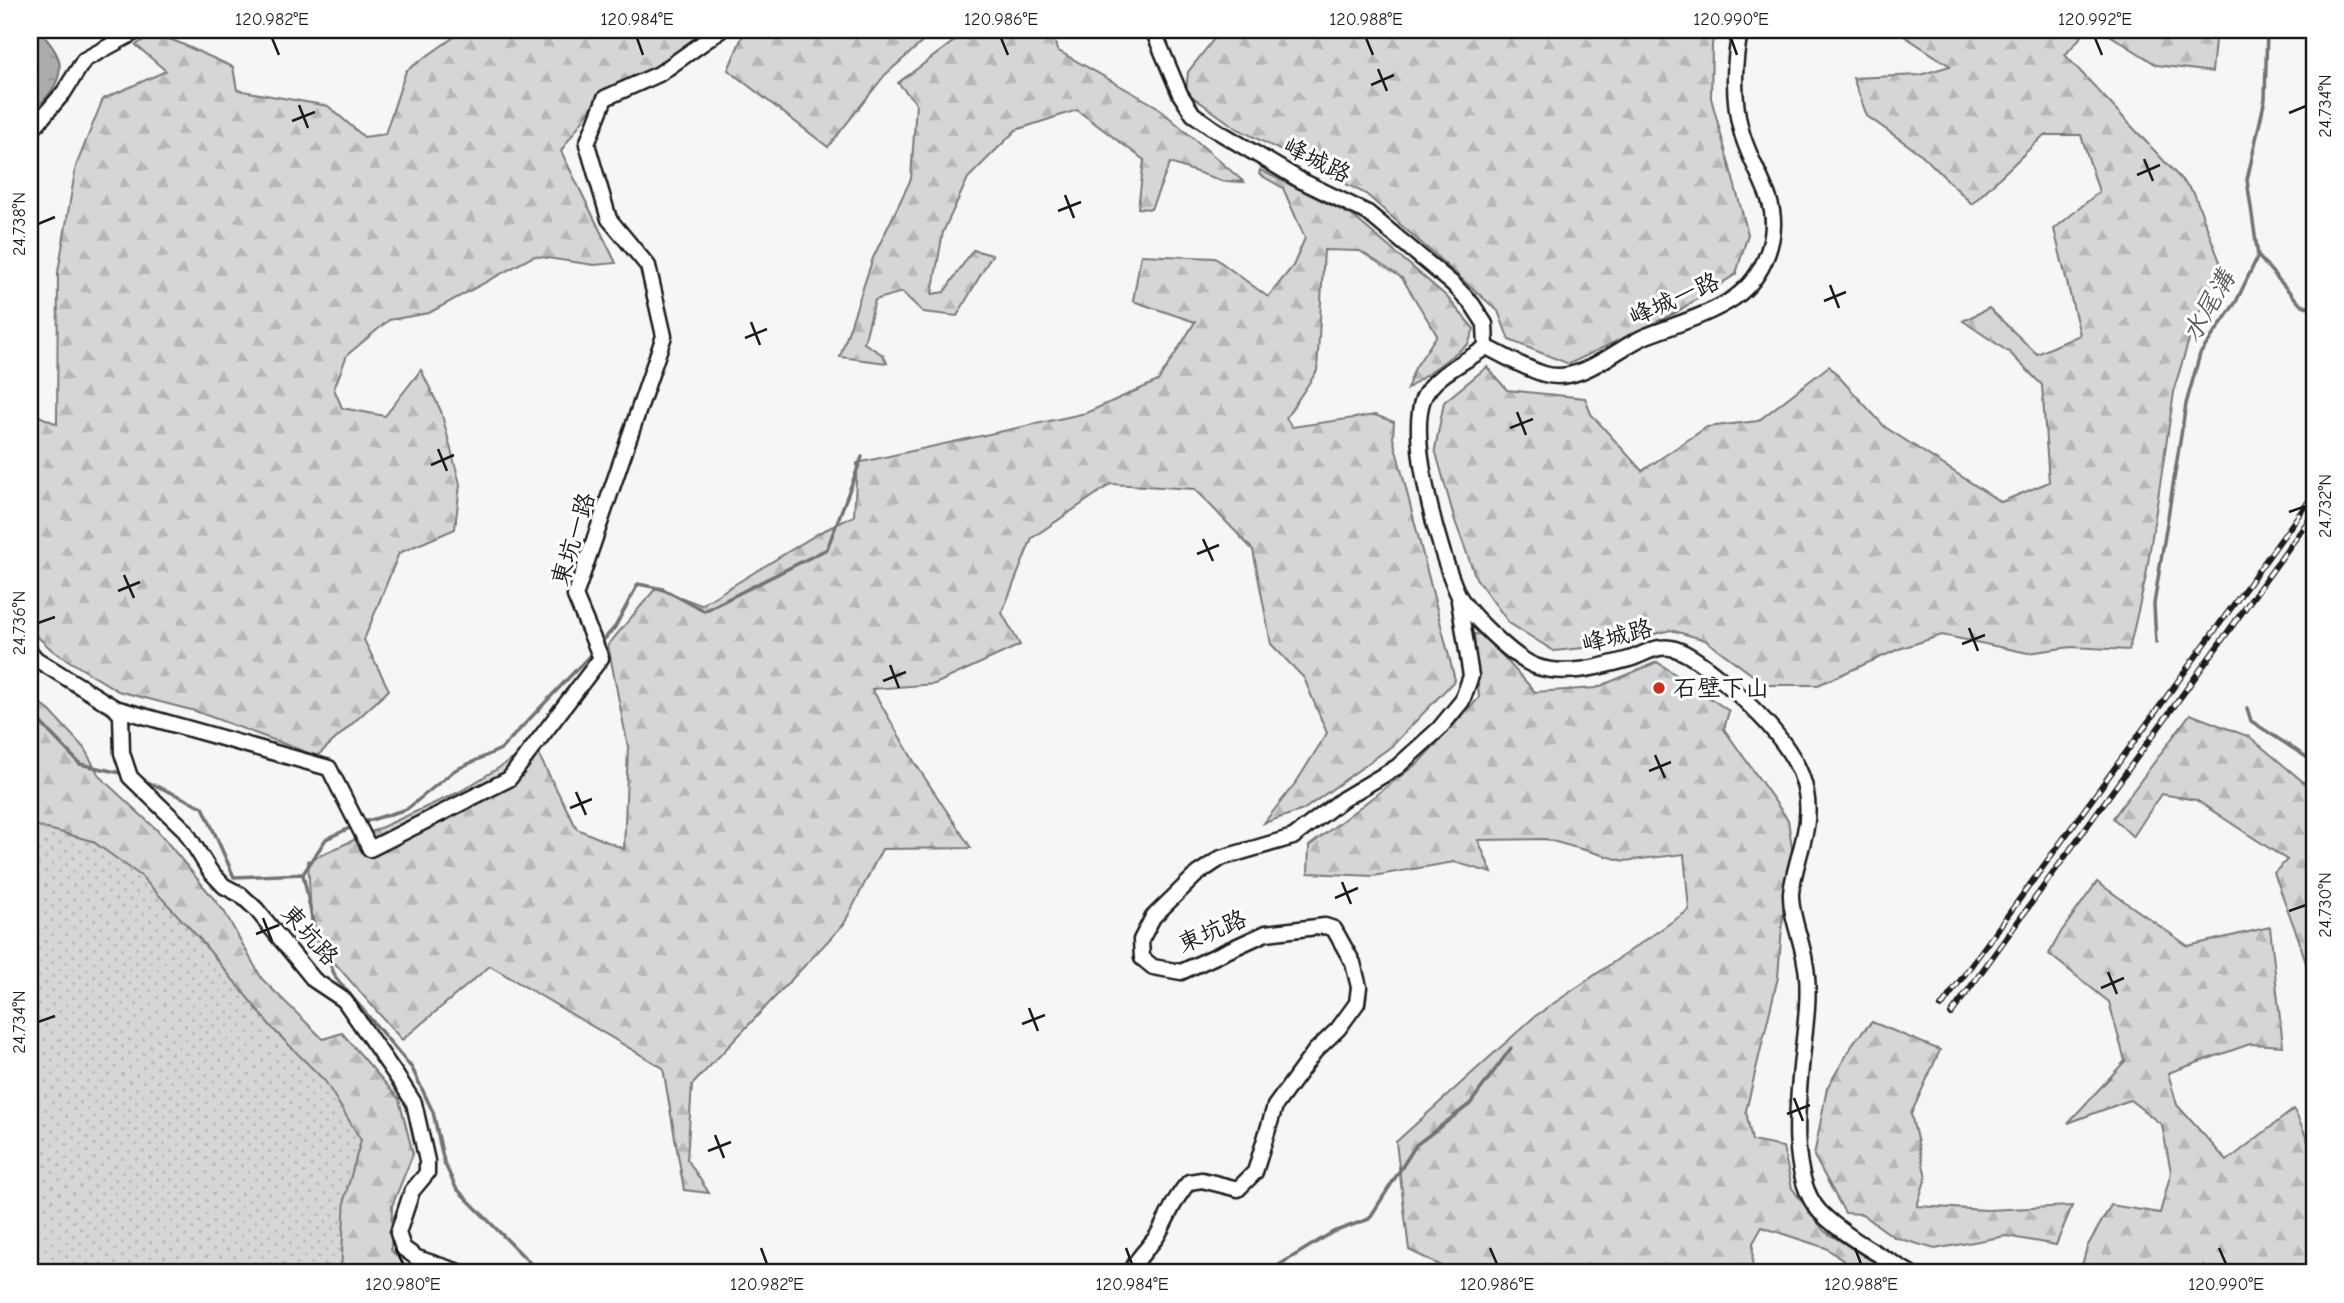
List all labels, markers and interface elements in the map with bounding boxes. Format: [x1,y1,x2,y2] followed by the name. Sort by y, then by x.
[235,9,309,30] text: 120.982°E
[600,9,674,30] text: 120.984°E
[964,9,1038,30] text: 120.986°E
[1329,9,1403,30] text: 120.988°E
[1693,9,1769,30] text: 120.990°E
[2058,9,2132,30] text: 120.992°E
[2315,74,2336,138] text: 24.734°N
[1279,132,1355,188] street label: 峰城路
[9,192,30,256] text: 24.738°N
[2176,263,2242,348] water label: 水尾溝
[1624,267,1724,331] street label: 峰城一路
[2315,474,2336,538] text: 24.732°N
[546,489,600,589] street label: 東坑一路
[9,591,30,655] text: 24.736°N
[1579,614,1655,658] street label: 峰城路
[1673,674,1769,702] place label: 石壁下山
[1651,680,1667,696] marker: 石壁下山
[2315,872,2336,938] text: 24.730°N
[276,899,344,971] street label: 東坑路
[1173,904,1251,958] street label: 東坑路
[9,990,30,1054] text: 24.734°N
[365,1274,441,1295] text: 120.980°E
[730,1274,804,1295] text: 120.982°E
[1095,1274,1169,1295] text: 120.984°E
[1460,1274,1534,1295] text: 120.986°E
[1824,1274,1898,1295] text: 120.988°E
[2188,1274,2264,1295] text: 120.990°E

